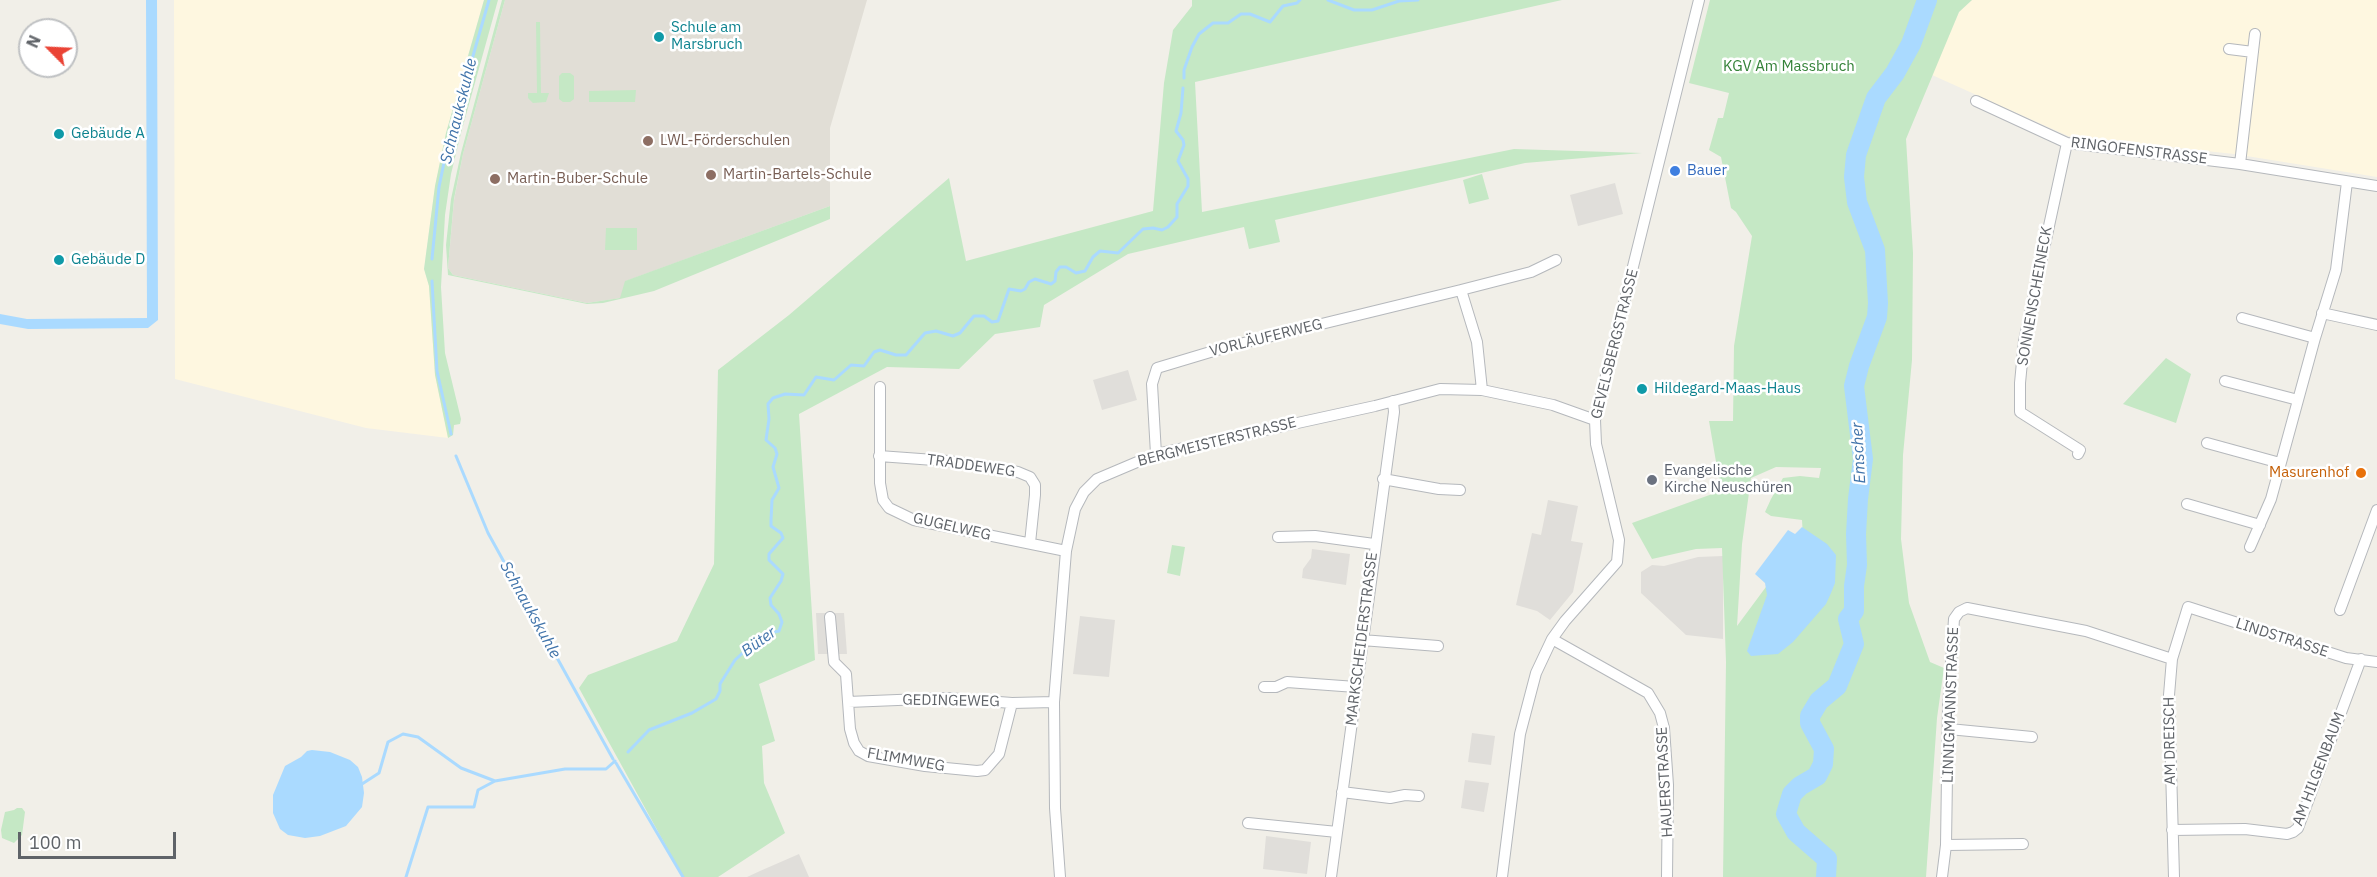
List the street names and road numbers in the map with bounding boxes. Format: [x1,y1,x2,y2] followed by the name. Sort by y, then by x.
[2070,134,2208,168] street label: RINGOFENSTRASSE
[2014,225,2056,367] street label: SONNENSCHEINECK
[1588,267,1642,421] street label: GEVELSBERGSTRASSE
[1208,315,1324,361] street label: VORLÄUFERWEG
[1136,414,1298,470] street label: BERGMEISTERSTRASSE
[926,451,1016,481] street label: TRADDEWEG
[911,509,993,545] street label: GUGELWEG
[1342,551,1382,727] street label: MARKSCHEIDERSTRASSE
[2233,615,2331,661] street label: LINDSTRASSE
[1939,626,1963,784] street label: LINNIGMANNSTRASSE
[902,691,1000,711] street label: GEDINGEWEG
[2160,697,2180,785] street label: AM DREISCH
[2289,710,2349,828] street label: AM HILGENBAUM
[1653,726,1677,838] street label: HAUERSTRASSE
[866,744,946,776] street label: FLIMMWEG

